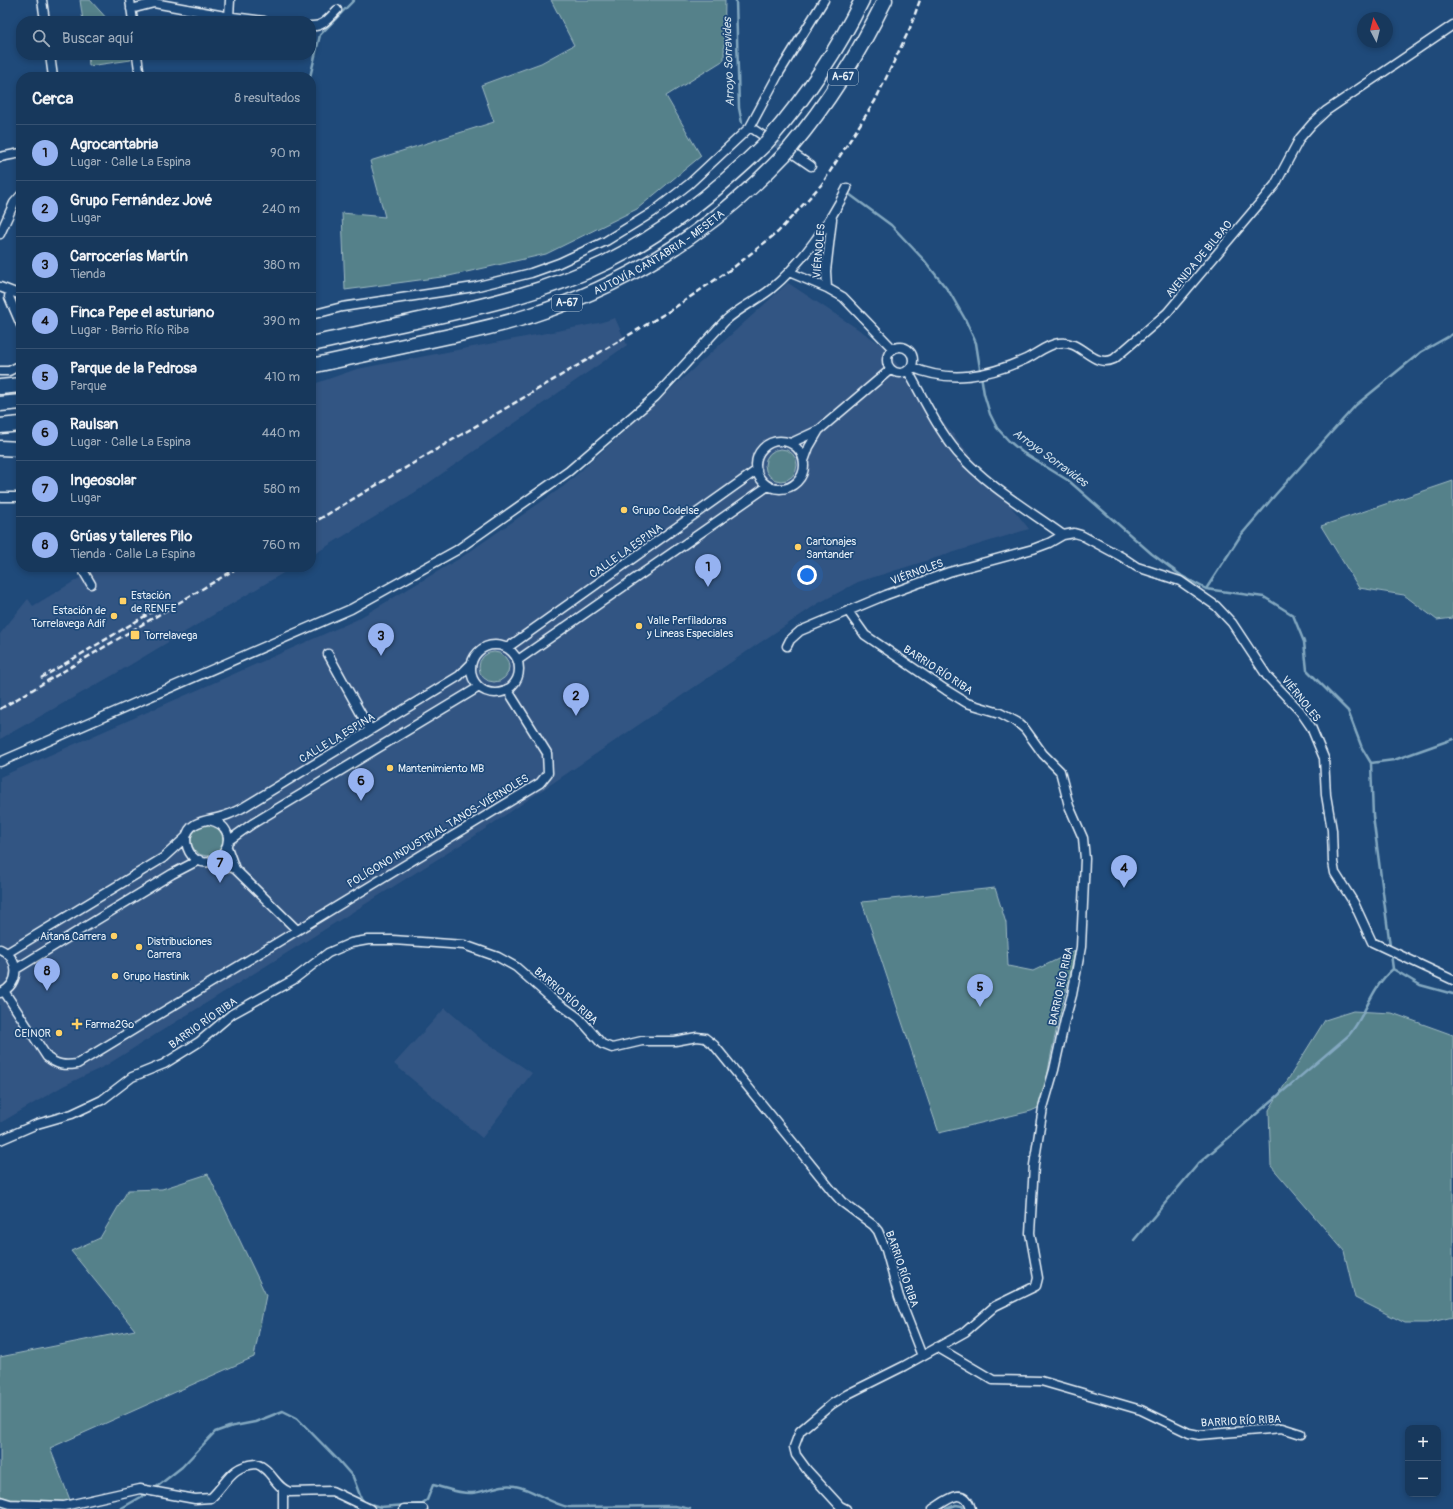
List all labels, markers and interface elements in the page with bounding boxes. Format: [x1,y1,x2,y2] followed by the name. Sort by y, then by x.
[1357,12,1393,48] north arrow
[16,16,316,60] search box
[720,16,738,107] water label: Arroyo Sorravides
[30,27,52,49] icon: search
[62,29,134,48] text: Buscar aquí
[828,69,858,85] road number: A-67
[32,88,73,109] text: Cerca
[234,90,300,106] text: 8 resultados
[70,135,158,154] text: Agrocantabria
[42,145,48,161] text: 1
[270,145,300,161] text: 90 m
[70,154,191,170] text: Lugar · Calle La Espina
[70,191,213,210] text: Grupo Fernández Jové
[41,201,49,217] text: 2
[262,201,300,217] text: 240 m
[591,207,727,297] street label: AUTOVÍA CANTABRIA - MESETA
[70,210,101,226] text: Lugar
[1163,218,1235,300] street label: AVENIDA DE BILBAO
[810,223,828,279] street label: VIÉRNOLES
[70,247,188,266] text: Carrocerías Martín
[41,257,49,273] text: 3
[263,257,300,273] text: 380 m
[70,266,105,282] text: Tienda
[552,295,582,311] road number: A-67
[70,303,214,322] text: Finca Pepe el asturiano
[41,313,49,329] text: 4
[263,313,300,329] text: 390 m
[70,322,189,338] text: Lugar · Barrio Río Riba
[70,359,197,378] text: Parque de la Pedrosa
[41,369,49,385] text: 5
[264,369,300,385] text: 410 m
[70,378,106,394] text: Parque
[70,415,118,434] text: Raulsan
[41,425,49,441] text: 6
[262,425,300,441] text: 440 m
[1010,426,1092,491] water label: Arroyo Sorravides
[70,434,191,450] text: Lugar · Calle La Espina
[70,471,136,490] text: Ingeosolar
[42,481,48,497] text: 7
[263,481,300,497] text: 580 m
[70,490,101,506] text: Lugar
[632,504,699,517] place label: Grupo Codelse
[619,505,629,515] marker: Grupo Codelse
[587,521,665,581] street label: CALLE LA ESPINA
[70,527,192,546] text: Grúas y talleres Pilo
[806,535,856,561] place label: Cartonajes Santander
[42,537,48,553] text: 8
[262,537,300,553] text: 760 m
[793,542,803,552] marker: Cartonajes Santander
[70,546,195,562] text: Tienda · Calle La Espina
[695,554,721,587] pin: 1
[889,556,945,588] street label: VIÉRNOLES
[797,565,817,585] your location
[131,589,177,615] place label: Estación de RENFE
[118,596,128,606] marker: Estación de RENFE
[31,604,107,630] place label: Estación de Torrelavega Adif
[109,611,119,621] marker: Estación de Torrelavega Adif
[646,614,733,640] place label: Valle Perfiladoras y Lineas Especiales
[634,621,644,631] marker: Valle Perfiladoras y Lineas Especiales
[368,623,394,656] pin: 3
[129,629,141,641] marker: Torrelavega
[144,629,197,642] place label: Torrelavega
[901,643,975,697] street label: BARRIO RÍO RIBA
[1279,674,1323,724] street label: VIÉRNOLES
[563,683,589,716] pin: 2
[297,710,377,766] street label: CALLE LA ESPINA
[398,762,484,775] place label: Mantenimiento MB
[385,763,395,773] marker: Mantenimiento MB
[348,768,374,801] pin: 6
[345,772,531,890] street label: POLÍGONO INDUSTRIAL TANOS-VIÉRNOLES
[207,850,233,883] pin: 7
[1111,855,1137,888] pin: 4
[40,930,106,943] place label: Aitana Carrera
[109,931,119,941] marker: Aitana Carrera
[147,935,212,961] place label: Distribuciones Carrera
[134,942,144,952] marker: Distribuciones Carrera
[1046,945,1076,1027] street label: BARRIO RÍO RIBA
[34,958,60,991] pin: 8
[531,965,601,1027] street label: BARRIO RÍO RIBA
[123,970,190,983] place label: Grupo Hastinik
[110,971,120,981] marker: Grupo Hastinik
[967,974,993,1007] pin: 5
[166,995,240,1051] street label: BARRIO RÍO RIBA
[85,1018,134,1031] place label: Farma2Go
[72,1019,82,1029] marker: Farma2Go
[15,1027,51,1040] place label: CEINOR
[54,1028,64,1038] marker: CEINOR
[883,1229,921,1309] street label: BARRIO RÍO RIBA
[1201,1412,1281,1430] street label: BARRIO RÍO RIBA
[1405,1425,1441,1497] map controls
[1405,1425,1441,1461] button: +
[1405,1461,1441,1497] button: −

